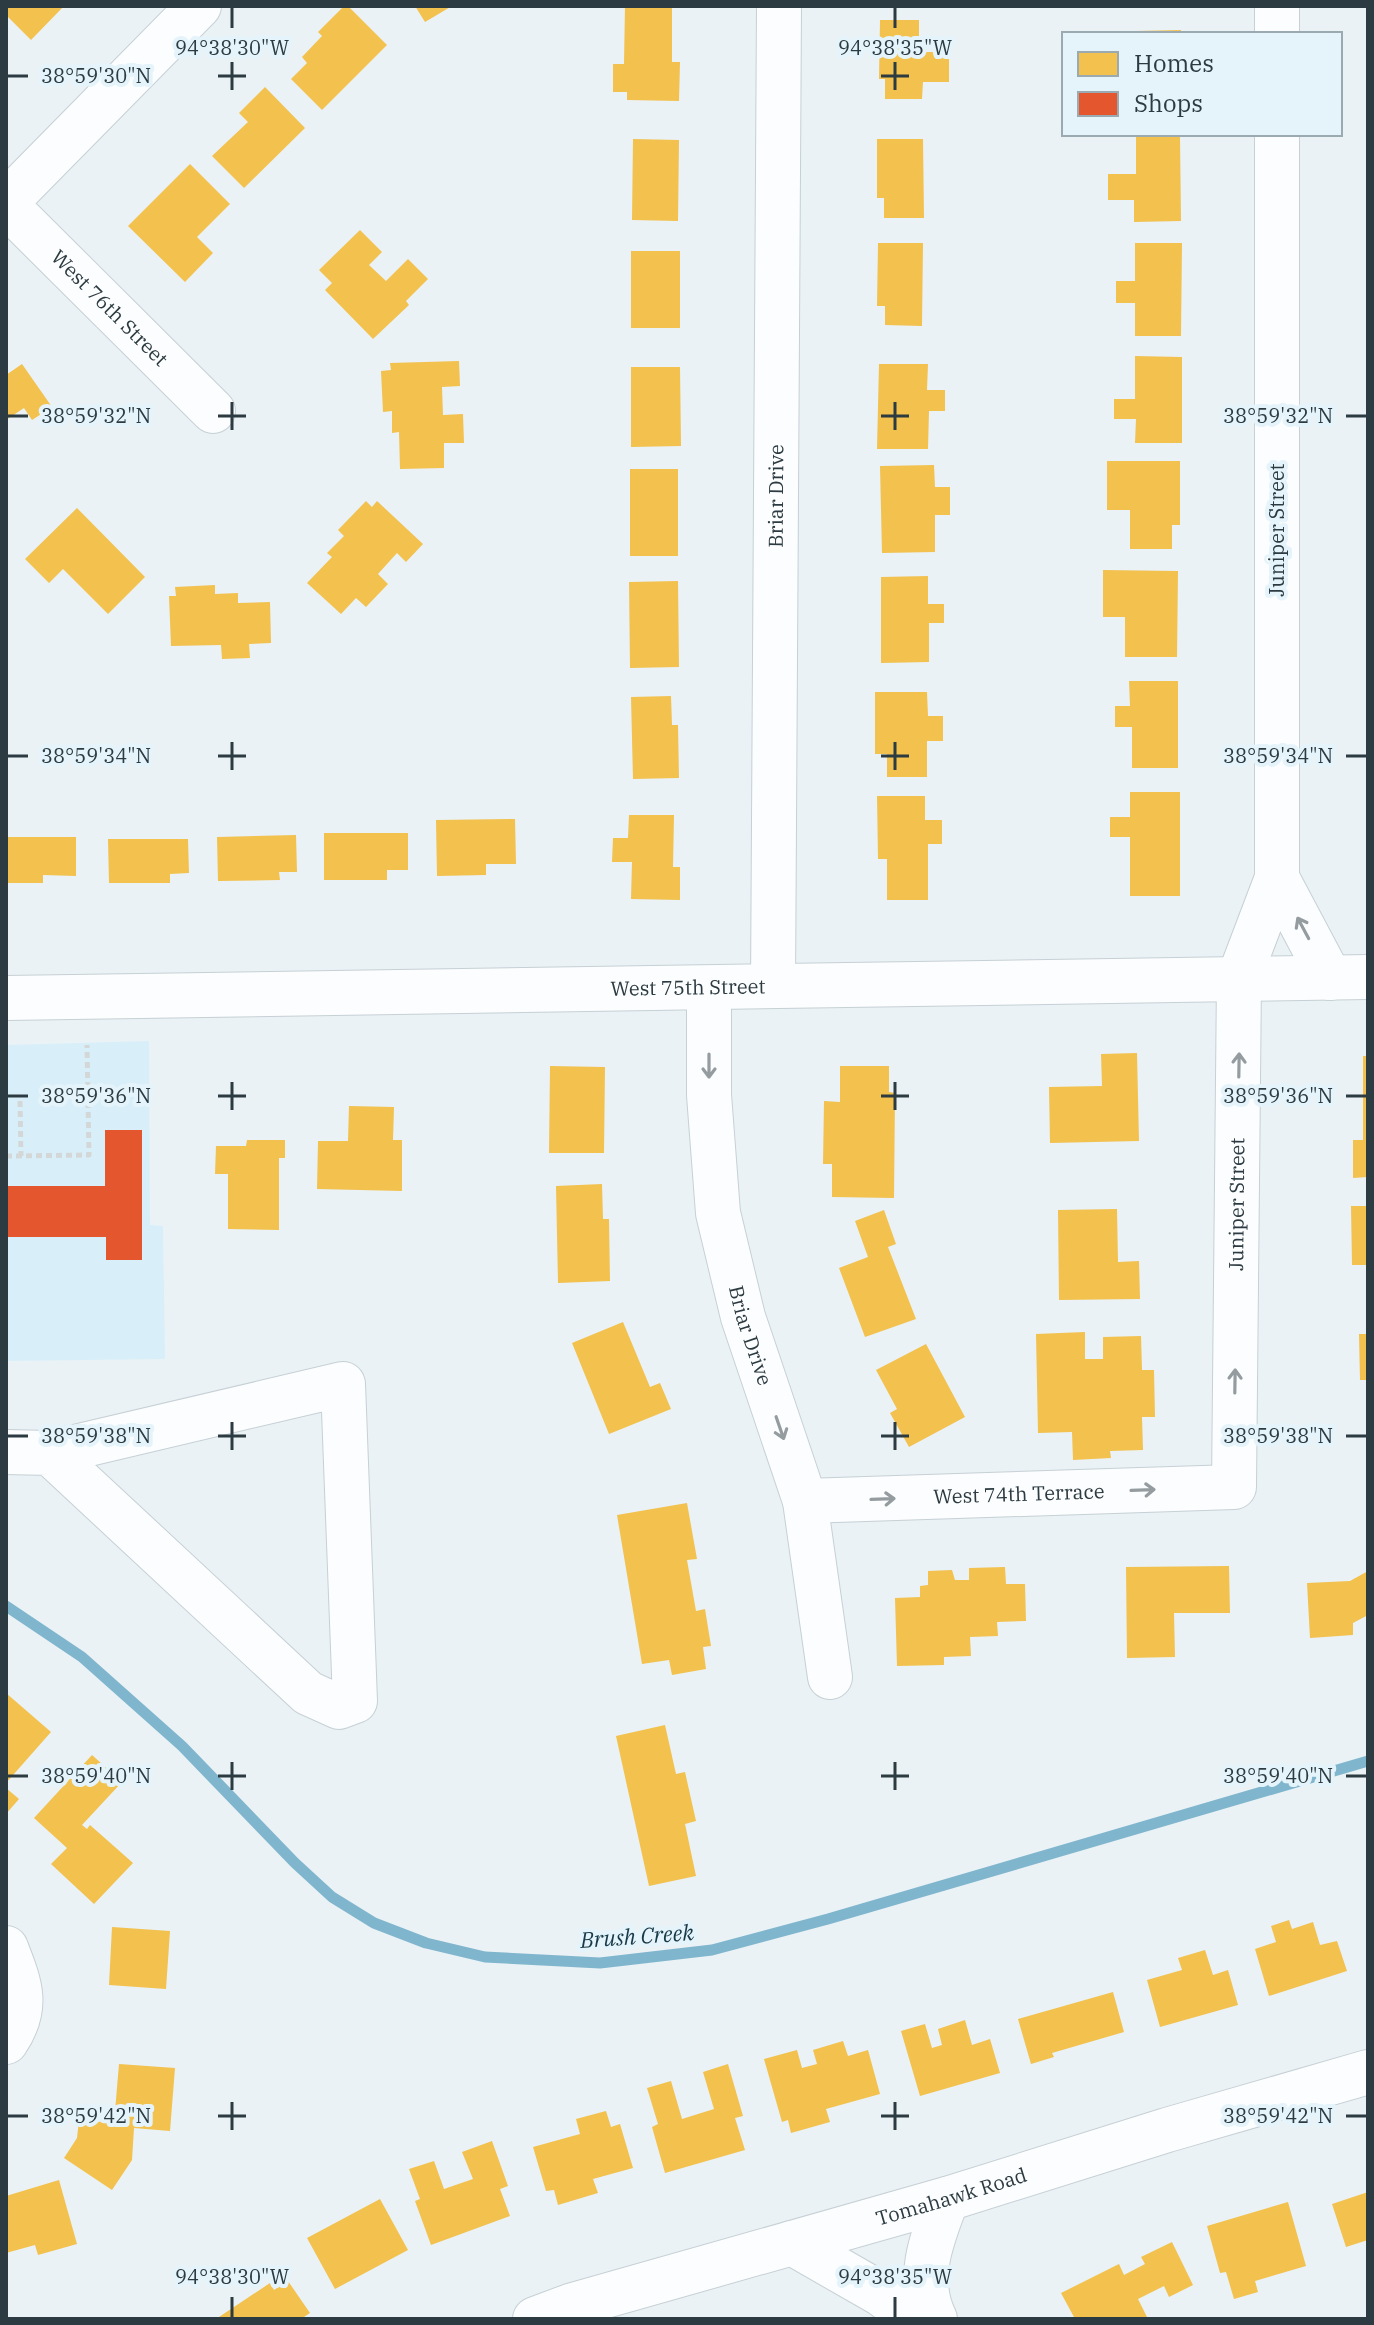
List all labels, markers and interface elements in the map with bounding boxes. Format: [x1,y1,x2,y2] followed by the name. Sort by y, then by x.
[1062,32,1342,136] legend
[175,34,289,61] text: 94°38'30"W
[838,34,952,61] text: 94°38'35"W
[1134,47,1214,79] text: Homes
[41,62,151,89] text: 38°59'30"N
[1134,87,1203,119] text: Shops
[45,243,174,372] street label: West 76th Street
[41,402,151,429] text: 38°59'32"N
[1223,402,1333,429] text: 38°59'32"N
[762,444,789,548] street label: Briar Drive
[1263,463,1290,597] street label: Juniper Street
[41,742,151,769] text: 38°59'34"N
[1223,742,1333,769] text: 38°59'34"N
[1295,917,1311,940] one-way arrow
[610,972,766,1002] street label: West 75th Street
[701,1052,717,1079] one-way arrow
[1231,1052,1246,1079] one-way arrow
[41,1082,151,1109] text: 38°59'36"N
[1223,1082,1333,1109] text: 38°59'36"N
[1222,1137,1250,1271] street label: Juniper Street
[723,1283,779,1389] street label: Briar Drive
[1227,1368,1243,1395] one-way arrow
[774,1416,789,1441] one-way arrow
[41,1422,151,1449] text: 38°59'38"N
[1223,1422,1333,1449] text: 38°59'38"N
[933,1477,1105,1510] street label: West 74th Terrace
[1129,1483,1156,1498] one-way arrow
[869,1491,896,1506] one-way arrow
[41,1762,151,1789] text: 38°59'40"N
[1223,1762,1333,1789] text: 38°59'40"N
[578,1917,695,1954] water label: Brush Creek
[41,2102,151,2129] text: 38°59'42"N
[1223,2102,1333,2129] text: 38°59'42"N
[873,2161,1030,2232] street label: Tomahawk Road
[175,2263,289,2290] text: 94°38'30"W
[838,2263,952,2290] text: 94°38'35"W

